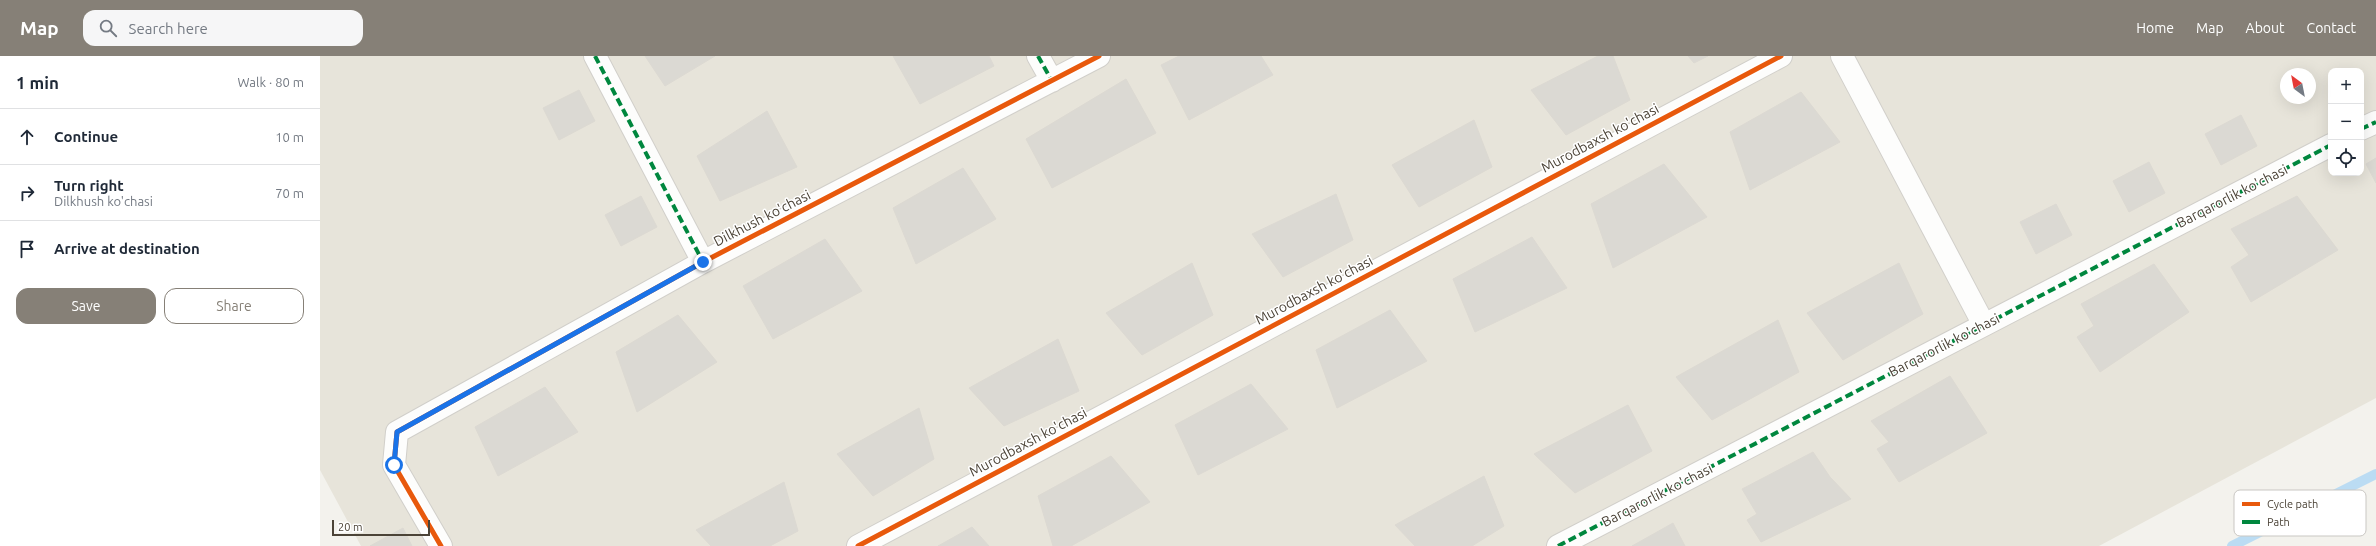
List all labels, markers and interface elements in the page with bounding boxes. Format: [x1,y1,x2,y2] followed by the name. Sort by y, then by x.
[83,10,363,46] search box
[20,17,59,39] text: Map
[97,17,119,39] icon: search
[129,20,208,37] text: Search here
[2136,20,2174,36] text: Home
[2196,20,2224,36] text: Map
[2246,20,2285,36] text: About
[2307,20,2356,36] text: Contact
[2280,68,2316,104] north arrow
[2328,68,2364,176] map controls
[2328,68,2364,104] button: +
[16,73,59,92] text: 1 min
[238,75,304,89] text: Walk · 80 m
[1538,100,1662,176] street label: Murodbaxsh ko'chasi
[2328,104,2364,140] button: −
[16,126,38,148] icon: ahead
[54,128,118,145] text: Continue
[275,130,304,144] text: 10 m
[2328,140,2364,176] button: locate
[2174,161,2290,231] street label: Barqarorlik ko'chasi
[54,177,124,194] text: Turn right
[16,182,38,204] icon: right
[275,186,304,200] text: 70 m
[711,187,813,249] street label: Dilkhush ko'chasi
[54,194,153,208] text: Dilkhush ko'chasi
[16,238,38,260] icon: arrive
[54,240,200,257] text: Arrive at destination
[1252,252,1376,328] street label: Murodbaxsh ko'chasi
[694,253,712,271] route end
[16,288,156,324] button: Save
[164,288,304,324] button: Share
[1886,310,2002,380] street label: Barqarorlik ko'chasi
[966,404,1090,480] street label: Murodbaxsh ko'chasi
[385,456,403,474] route start
[1599,460,1715,530] street label: Barqarorlik ko'chasi
[2234,490,2366,536] legend
[2267,498,2318,510] text: Cycle path
[2267,516,2290,528] text: Path
[332,518,430,537] scale bar
[338,521,362,533] text: 20 m

